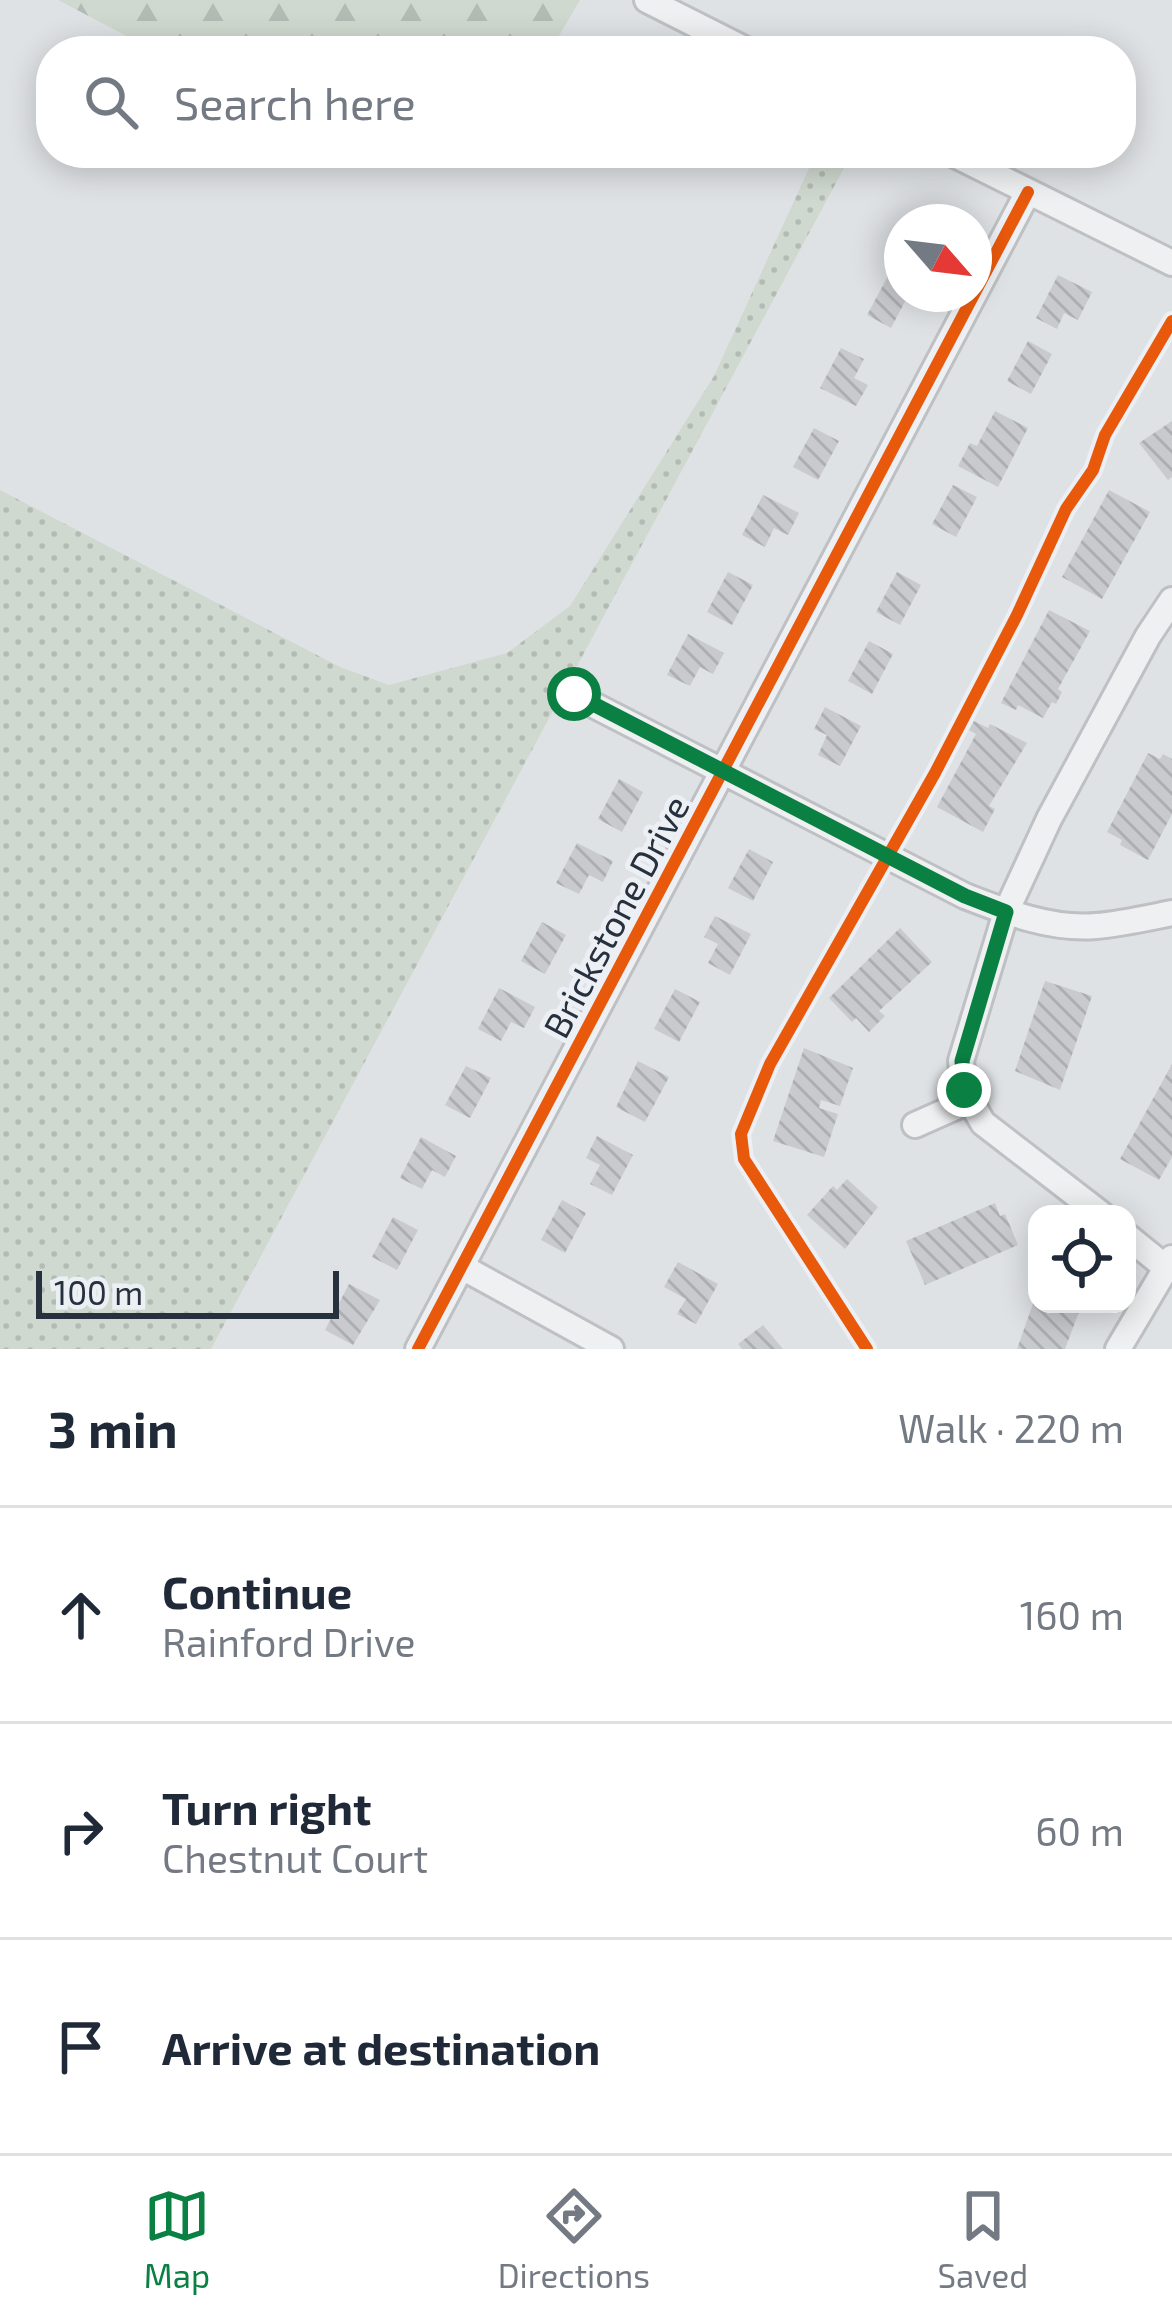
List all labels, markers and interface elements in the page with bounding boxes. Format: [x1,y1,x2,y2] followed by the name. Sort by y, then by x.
[36,36,1136,168] search box
[78,69,144,135] icon: search
[174,75,416,129] text: Search here
[884,204,992,312] north arrow
[547,667,601,721] route start
[533,788,697,1044] street label: Brickstone Drive
[937,1063,991,1117] route end
[1028,1205,1136,1313] map controls
[1028,1205,1136,1313] button: locate
[36,1265,339,1318] scale bar
[54,1272,143,1312] text: 100 m
[48,1397,178,1458] text: 3 min
[898,1404,1124,1451] text: Walk · 220 m
[162,1564,352,1618] text: Continue
[48,1582,114,1648] icon: ahead
[1020,1591,1124,1638] text: 160 m
[162,1618,415,1665] text: Rainford Drive
[162,1780,371,1834] text: Turn right
[48,1798,114,1864] icon: right
[1035,1807,1124,1854] text: 60 m
[162,1834,428,1881] text: Chestnut Court
[48,2014,114,2080] icon: arrive
[162,2020,600,2074] text: Arrive at destination
[144,2183,210,2295] tab: Map
[498,2183,650,2295] tab: Directions
[938,2183,1028,2295] tab: Saved

